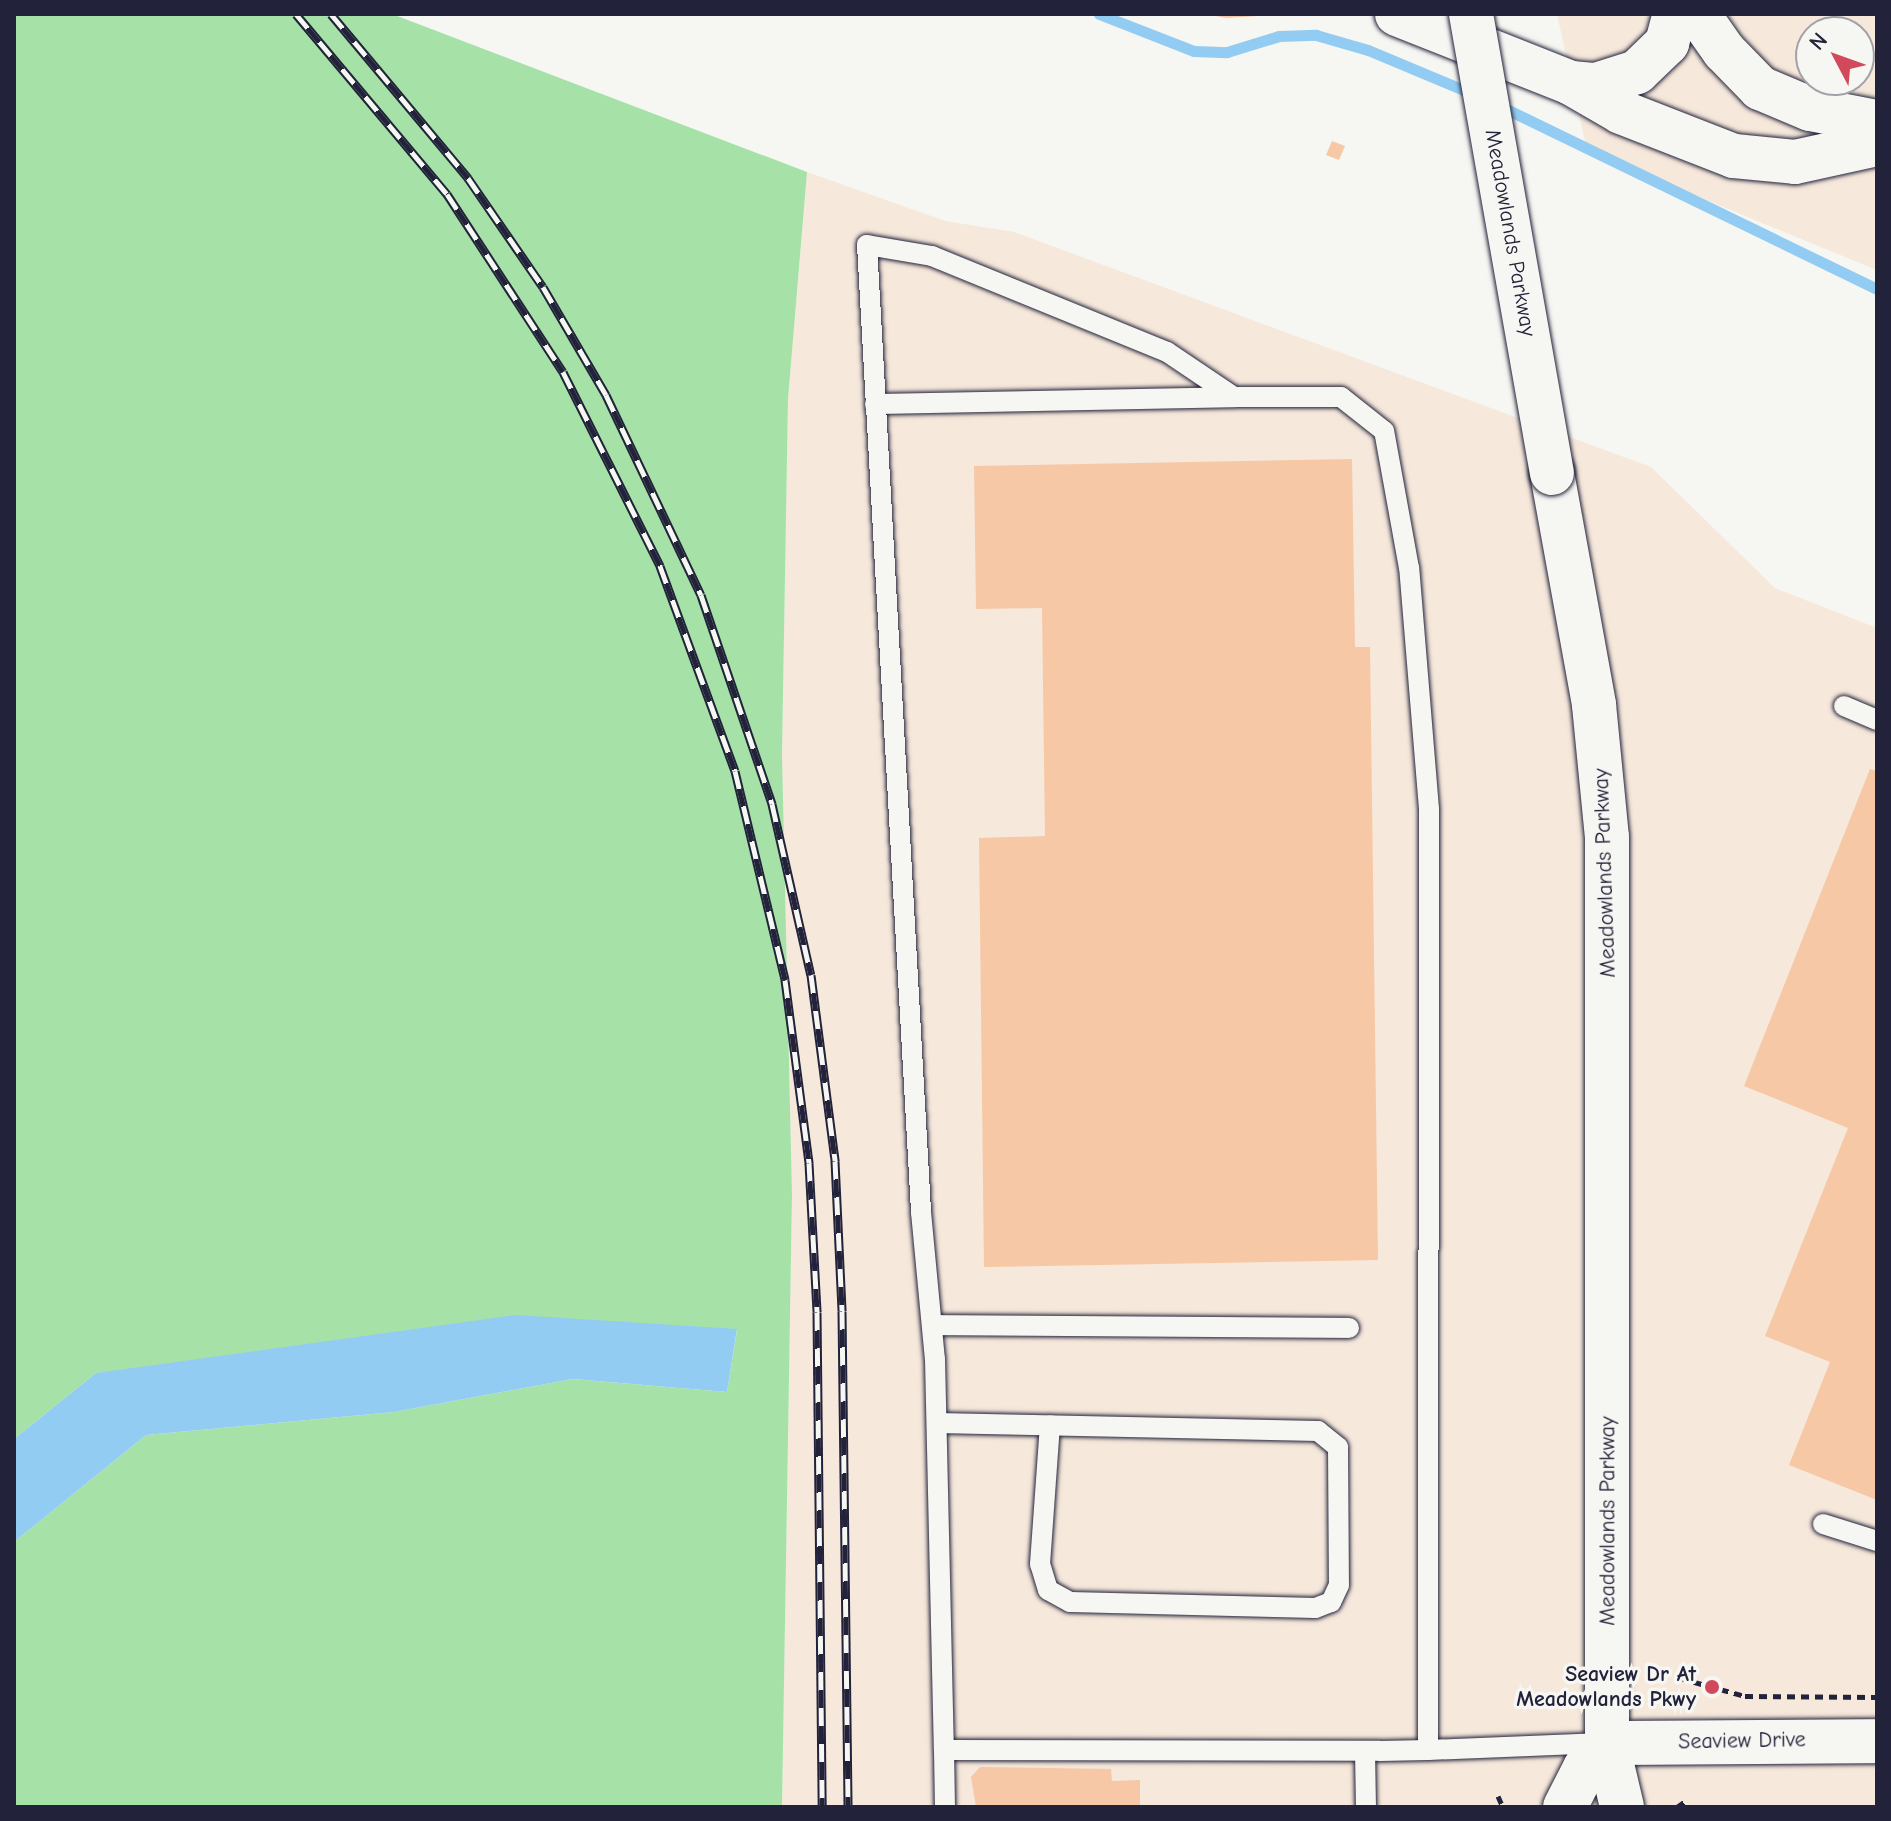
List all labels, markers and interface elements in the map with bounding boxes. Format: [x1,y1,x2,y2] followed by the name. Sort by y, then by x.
[1795,16,1875,96] north arrow
[1804,28,1833,56] text: N
[1479,127,1541,339] street label: Meadowlands Parkway
[1588,768,1622,978] street label: Meadowlands Parkway
[1595,1416,1621,1626] street label: Meadowlands Parkway
[1516,1661,1696,1712] place label: Seaview Dr At Meadowlands Pkwy
[1703,1678,1721,1696] marker: Seaview Dr At Meadowlands Pkwy
[1678,1727,1806,1755] street label: Seaview Drive

